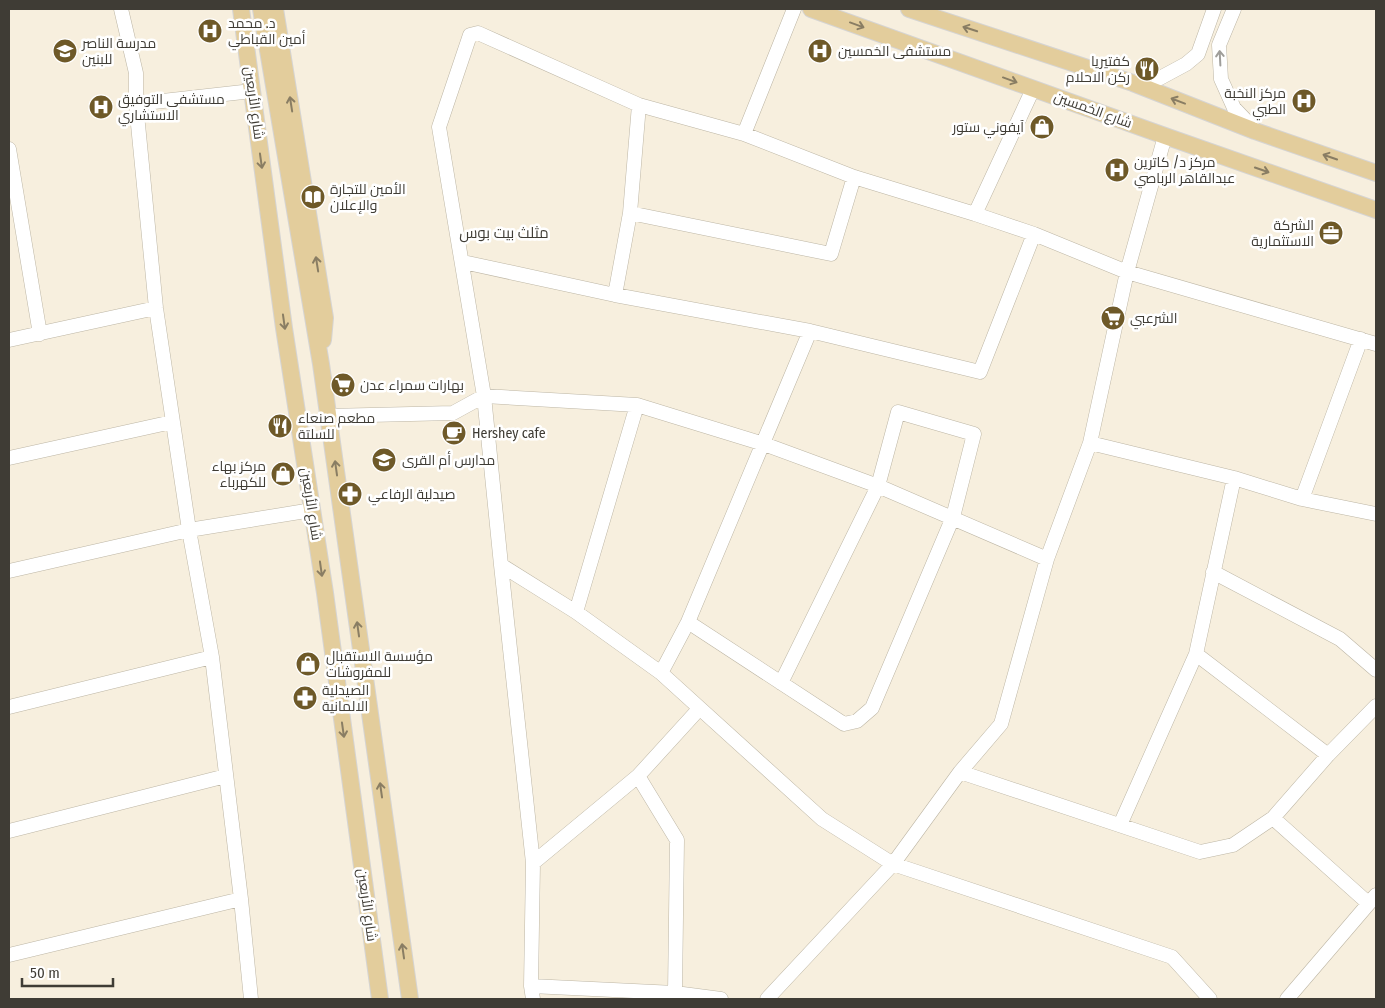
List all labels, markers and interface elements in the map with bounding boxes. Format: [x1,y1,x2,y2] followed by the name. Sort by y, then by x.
[228,15,306,51] place label: د. محمد أمين القباطي
[197,18,223,44] hospital icon: د. محمد أمين القباطي
[848,21,864,30] one-way arrow
[963,24,979,33] one-way arrow
[81,35,156,68] place label: مدرسة الناصر للبنين
[52,38,78,64] school or university icon: مدرسة الناصر للبنين
[807,38,833,64] hospital icon: مستشفى الخمسين
[838,43,951,60] place label: مستشفى الخمسين
[1215,51,1224,67] one-way arrow
[1066,53,1130,87] place label: كفتيريا ركن الاحلام
[1134,56,1160,82] restaurant icon: كفتيريا ركن الاحلام
[240,65,268,141] street label: شارع الأربعين
[1001,76,1017,85] one-way arrow
[1224,85,1286,121] place label: مركز النخبة الطبي
[1052,88,1134,132] street label: شارع الخمسين
[1291,88,1317,114] hospital icon: مركز النخبة الطبي
[118,91,225,127] place label: مستشفى التوفيق الاستشاري
[88,94,114,120] hospital icon: مستشفى التوفيق الاستشاري
[285,96,295,112] one-way arrow
[1170,96,1186,105] one-way arrow
[1029,114,1055,140] shop icon: آيفوني ستور
[952,119,1024,139] place label: آيفوني ستور
[1323,152,1338,161] one-way arrow
[257,153,267,169] one-way arrow
[1134,154,1235,189] place label: مركز د/ كاترين عبدالقاهر الرباصي
[1104,157,1130,183] hospital icon: مركز د/ كاترين عبدالقاهر الرباصي
[1253,166,1269,175] one-way arrow
[330,181,406,214] place label: الأمين للتجارة والإعلان
[300,184,326,210] library icon: الأمين للتجارة والإعلان
[1251,217,1314,250] place label: الشركة الاستثمارية
[1318,220,1344,246] office icon: الشركة الاستثمارية
[459,224,549,243] district label: مثلث بيت بوس
[311,256,321,272] one-way arrow
[1100,305,1126,331] supermarket icon: الشرعبي
[1130,310,1177,330] place label: الشرعبي
[279,314,289,330] one-way arrow
[330,372,356,398] supermarket icon: بهارات سمراء عدن
[360,377,464,394] place label: بهارات سمراء عدن
[298,410,375,443] place label: مطعم صنعاء للسلتة
[267,413,293,439] restaurant icon: مطعم صنعاء للسلتة
[441,420,467,446] cafe icon: Hershey cafe
[472,425,546,442] place label: Hershey cafe
[371,447,397,473] school or university icon: مدارس أم القرى
[402,451,495,470] place label: مدارس أم القرى
[212,458,266,491] place label: مركز بهاء للكهرباء
[330,460,340,476] one-way arrow
[270,461,296,487] shop icon: مركز بهاء للكهرباء
[297,466,325,542] street label: شارع الأربعين
[337,481,363,507] pharmacy icon: صيدلية الرفاعي
[368,486,456,506] place label: صيدلية الرفاعي
[316,561,326,577] one-way arrow
[353,621,363,637] one-way arrow
[326,648,433,681] place label: مؤسسة الاستقبال للمفروشات
[295,651,321,677] shop icon: مؤسسة الاستقبال للمفروشات
[322,682,369,715] place label: الصيدلية الالمانية
[292,685,318,711] pharmacy icon: الصيدلية الالمانية
[338,722,348,738] one-way arrow
[375,782,385,798] one-way arrow
[353,867,381,943] street label: شارع الأربعين
[398,943,408,959] one-way arrow
[22,956,114,988] scale bar
[30,964,60,982] text: 50 m

